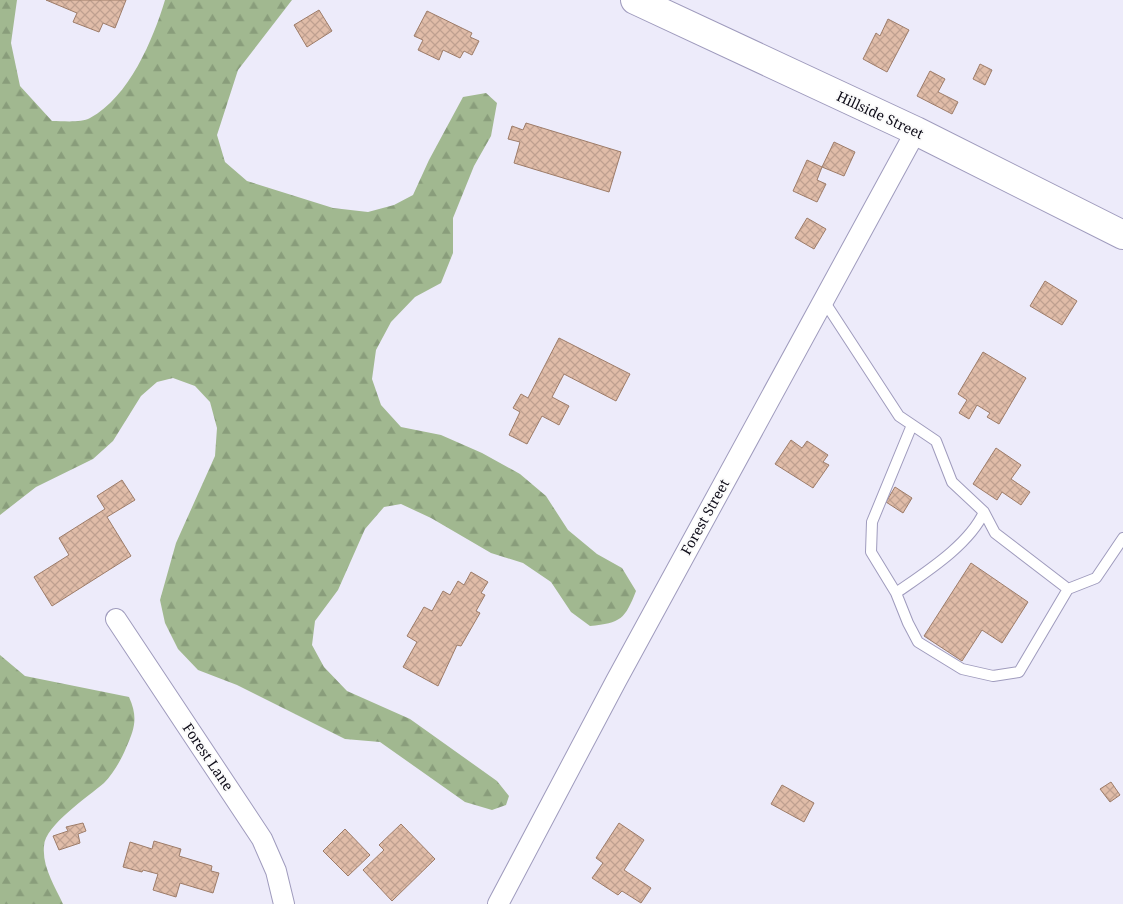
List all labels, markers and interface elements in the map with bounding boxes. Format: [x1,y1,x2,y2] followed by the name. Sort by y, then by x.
[834,86,927,143] street label: Hillside Street
[676,475,733,558] street label: Forest Street
[179,719,238,794] street label: Forest Lane

